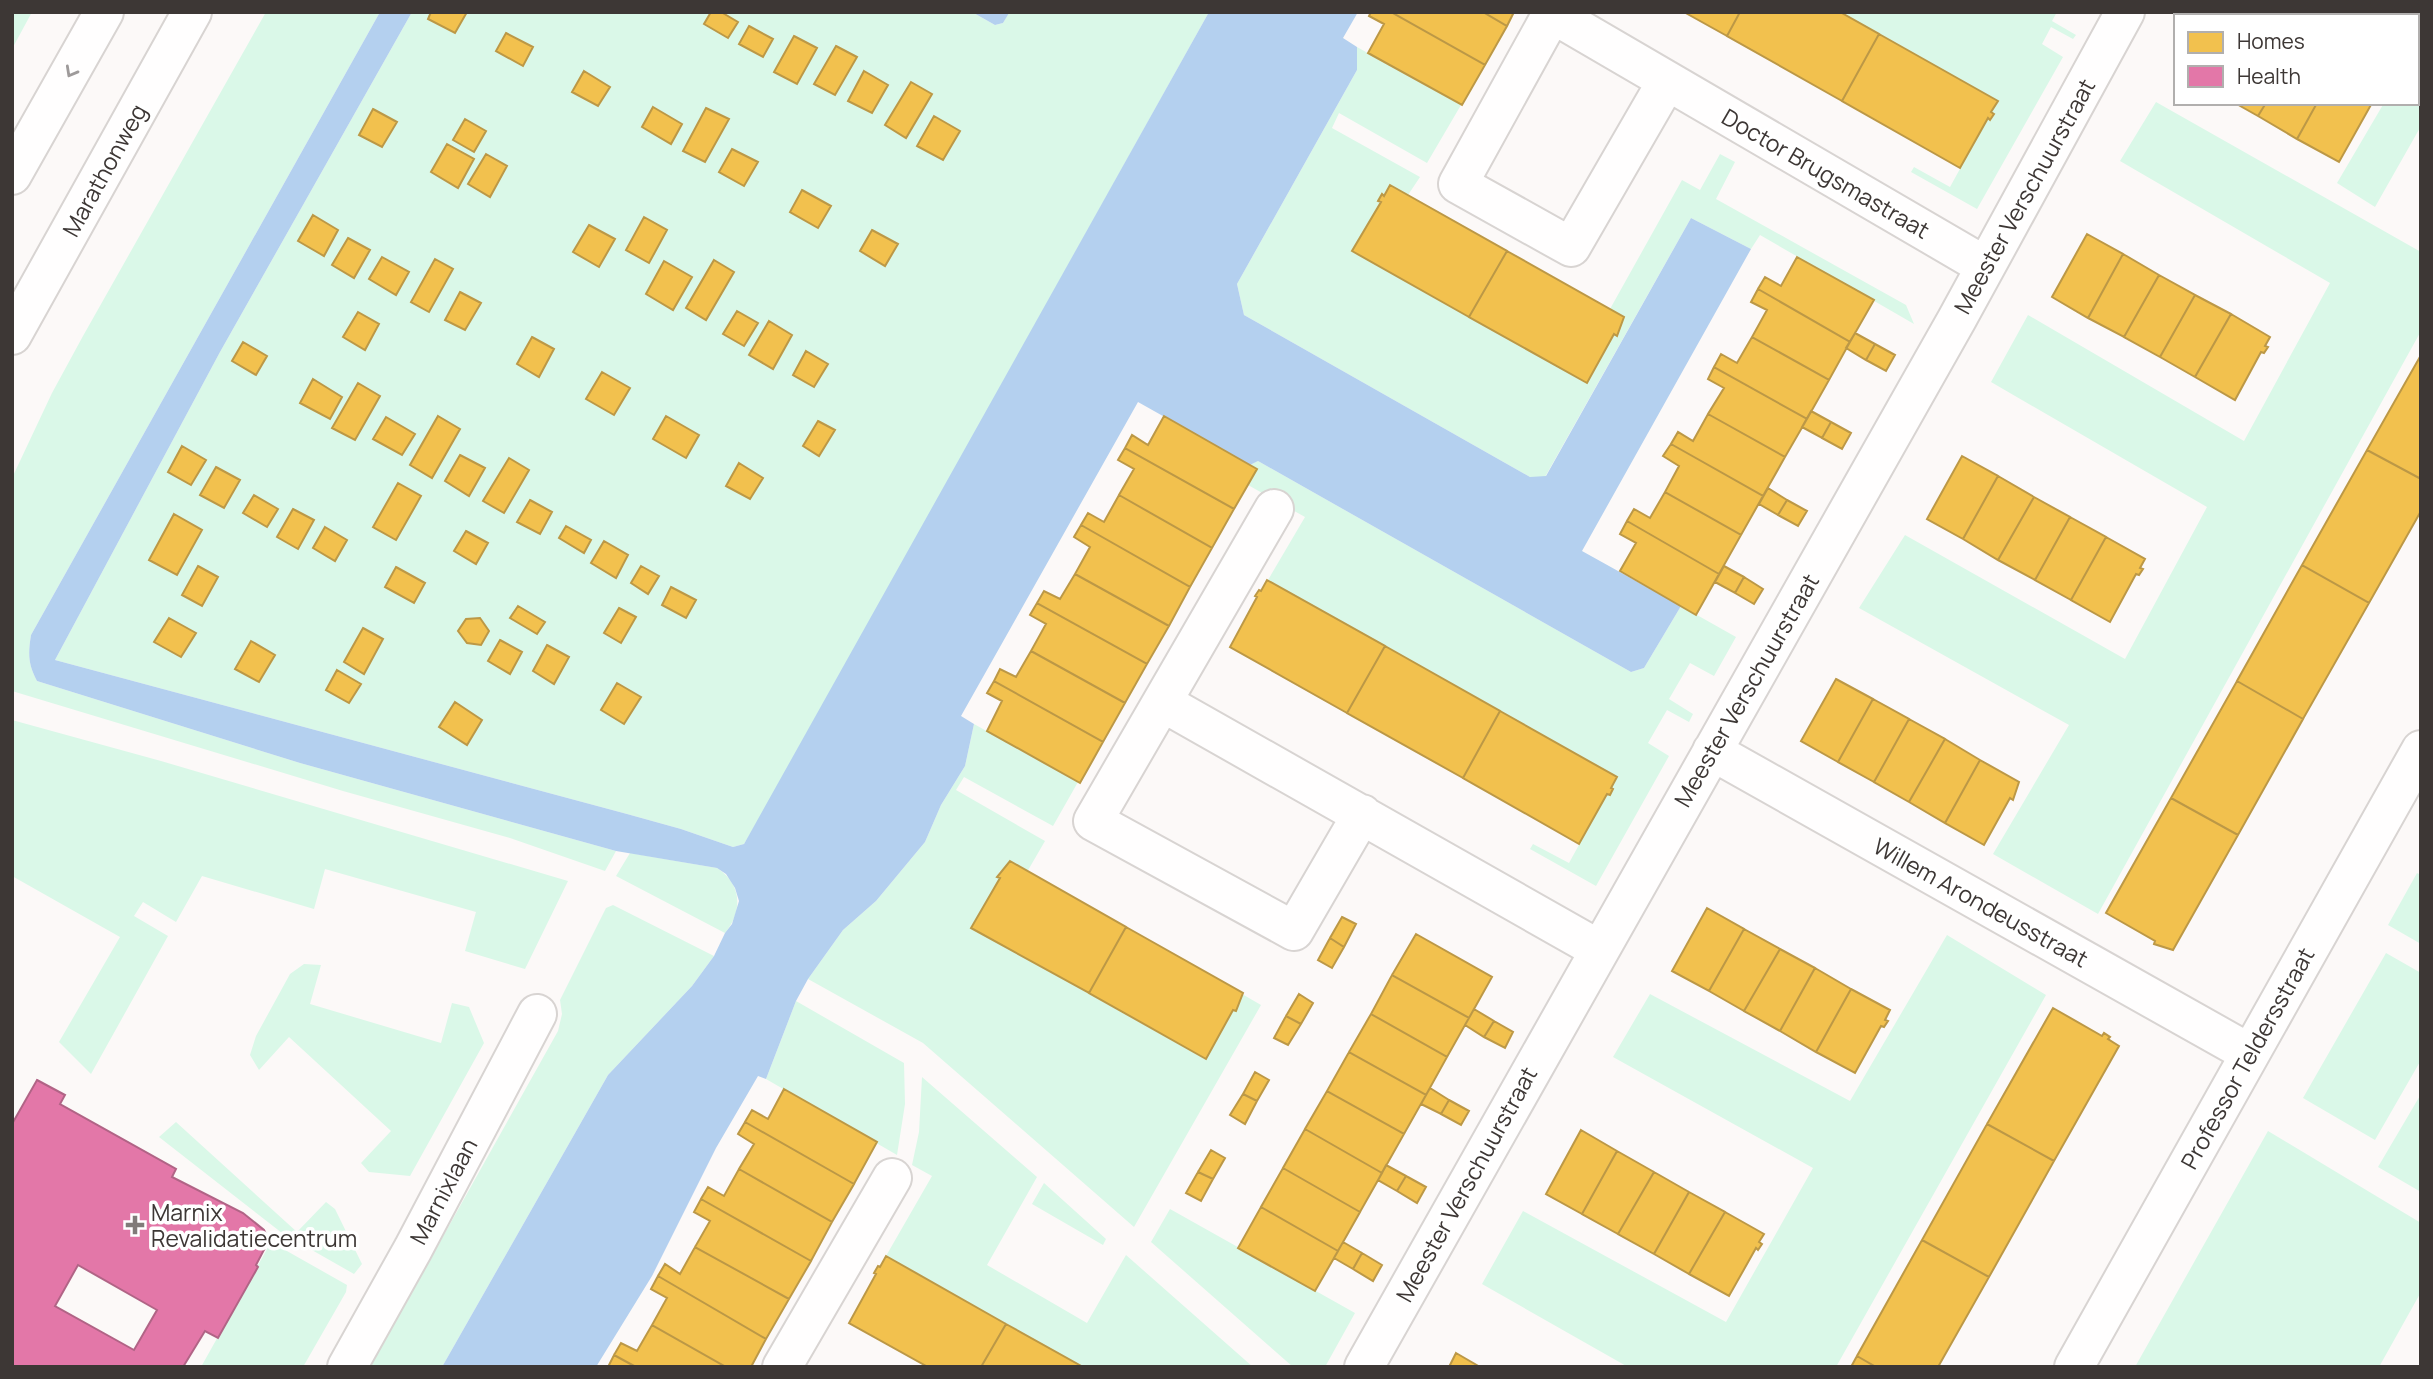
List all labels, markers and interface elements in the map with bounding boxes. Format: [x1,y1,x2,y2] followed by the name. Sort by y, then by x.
[2174,14,2419,105] legend
[2237,27,2305,55] text: Homes
[2237,62,2301,90] text: Health
[66,64,79,77] one-way arrow
[1946,72,2102,320] street label: Meester Verschuurstraat
[54,98,154,242] street label: Marathonweg
[1716,100,1936,246] street label: Doctor Brugsmastraat
[1666,567,1826,813] street label: Meester Verschuurstraat
[1868,830,2094,974] street label: Willem Arondeusstraat
[2173,941,2321,1175] street label: Professor Teldersstraat
[1388,1060,1544,1308] street label: Meester Verschuurstraat
[402,1132,484,1250] street label: Marnixlaan
[151,1196,357,1254] place label: Marnix Revalidatiecentrum
[125,1215,145,1235] marker: Marnix Revalidatiecentrum

